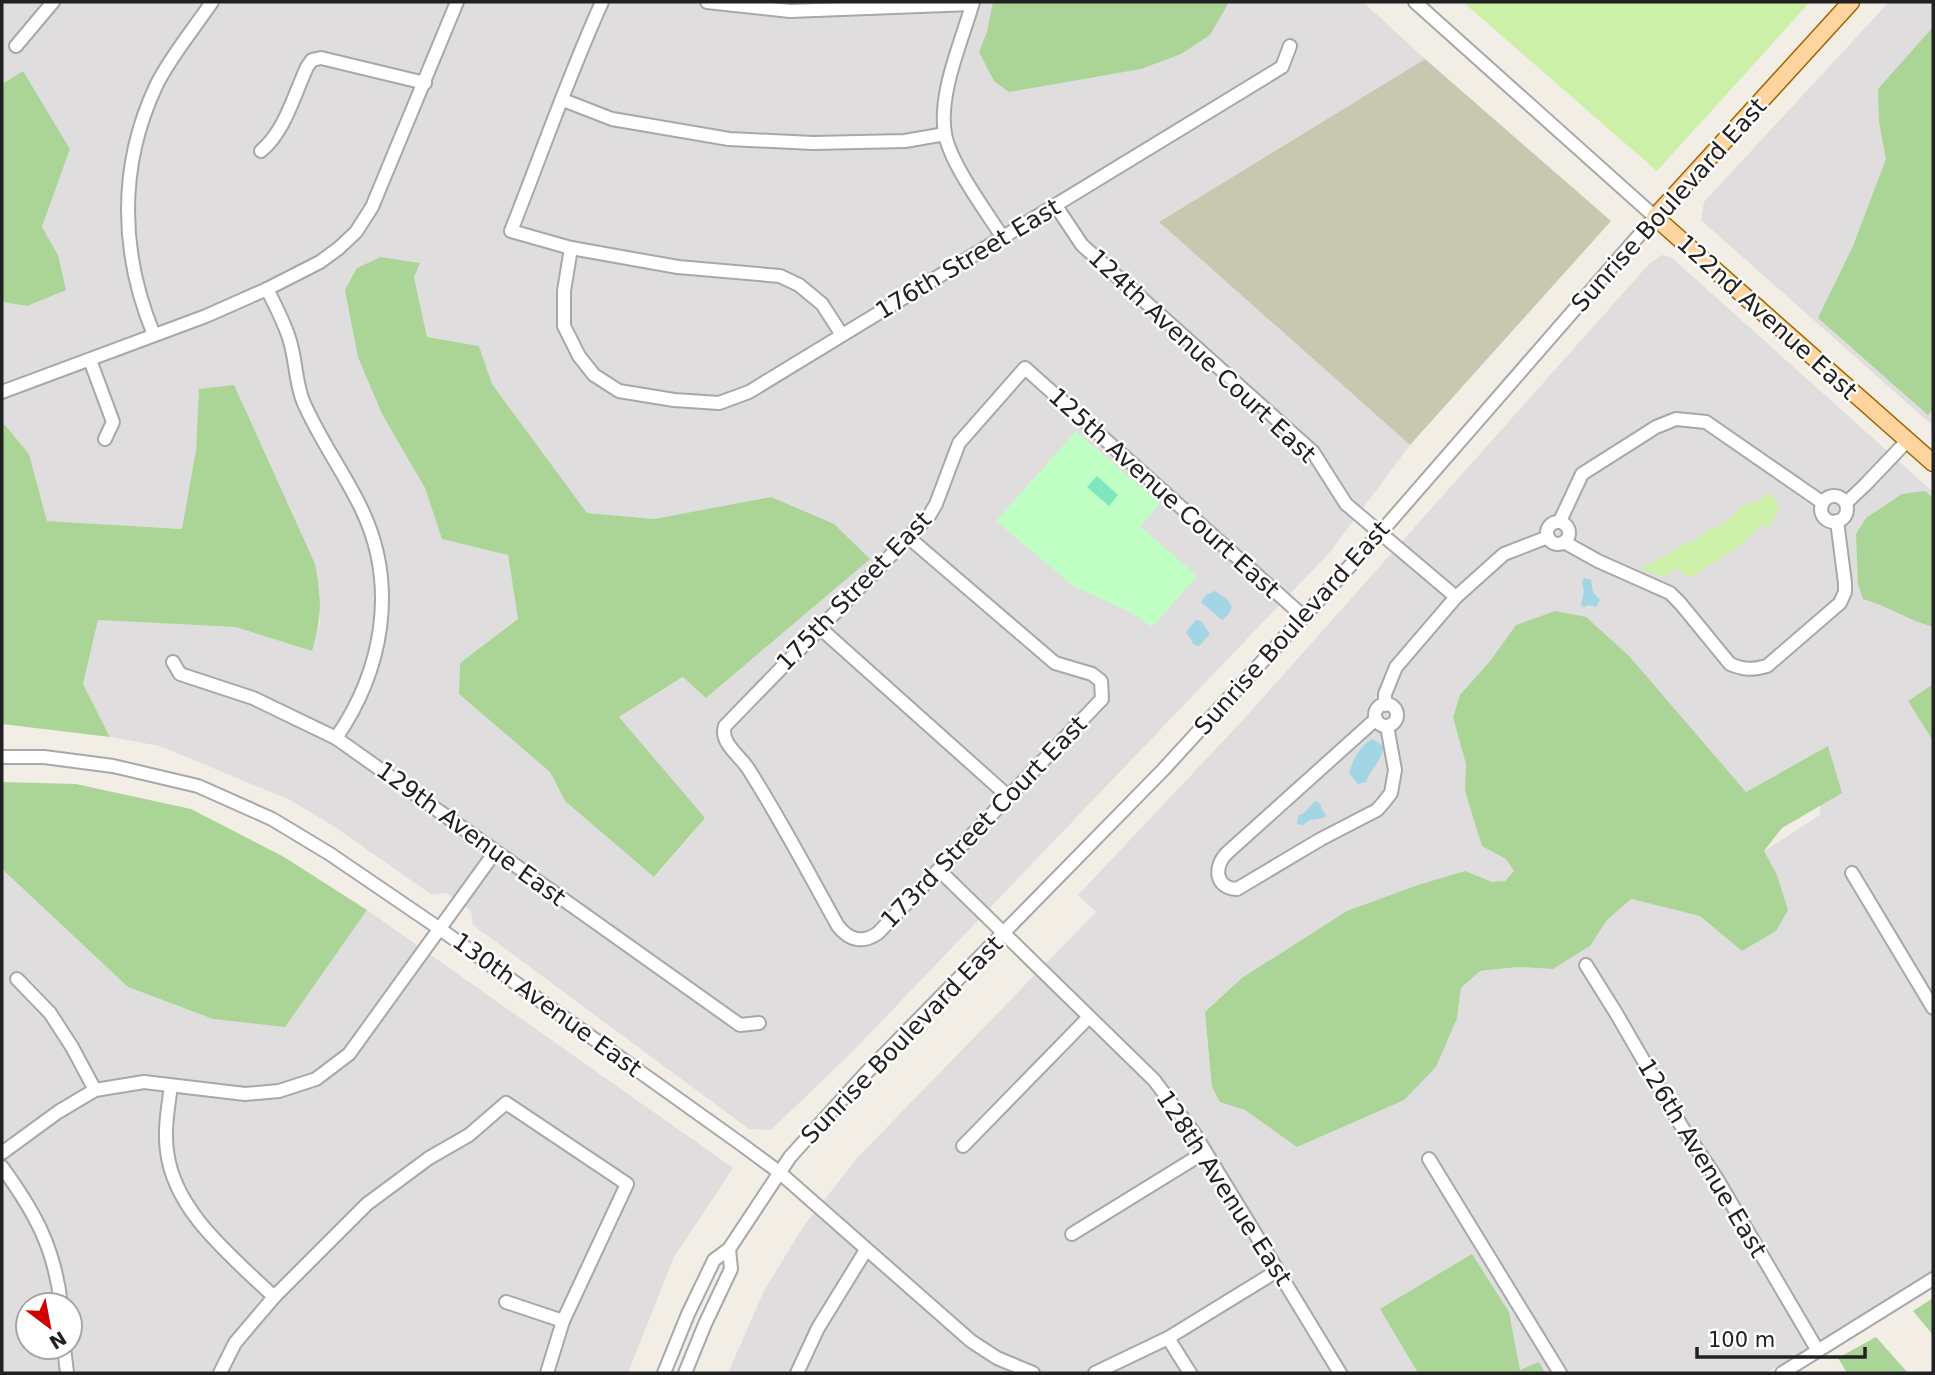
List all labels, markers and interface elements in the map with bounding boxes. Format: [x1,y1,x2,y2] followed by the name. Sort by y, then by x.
[1566,92,1772,318] street label: Sunrise Boulevard East
[871,193,1065,325] street label: 176th Street East
[1671,229,1863,405] street label: 122nd Avenue East
[1083,243,1321,469] street label: 124th Avenue Court East
[1043,382,1285,604] street label: 125th Avenue Court East
[771,506,937,676] street label: 175th Street East
[1189,515,1395,741] street label: Sunrise Boulevard East
[875,710,1093,934] street label: 173rd Street Court East
[371,756,571,912] street label: 129th Avenue East
[447,927,647,1083] street label: 130th Avenue East
[795,930,1009,1150] street label: Sunrise Boulevard East
[1632,1054,1772,1262] street label: 126th Avenue East
[1151,1085,1297,1291] street label: 128th Avenue East
[14,1291,84,1361] north arrow
[1697,1316,1865,1360] scale bar
[45,1327,71,1354] text: N
[1708,1328,1775,1352] text: 100 m

